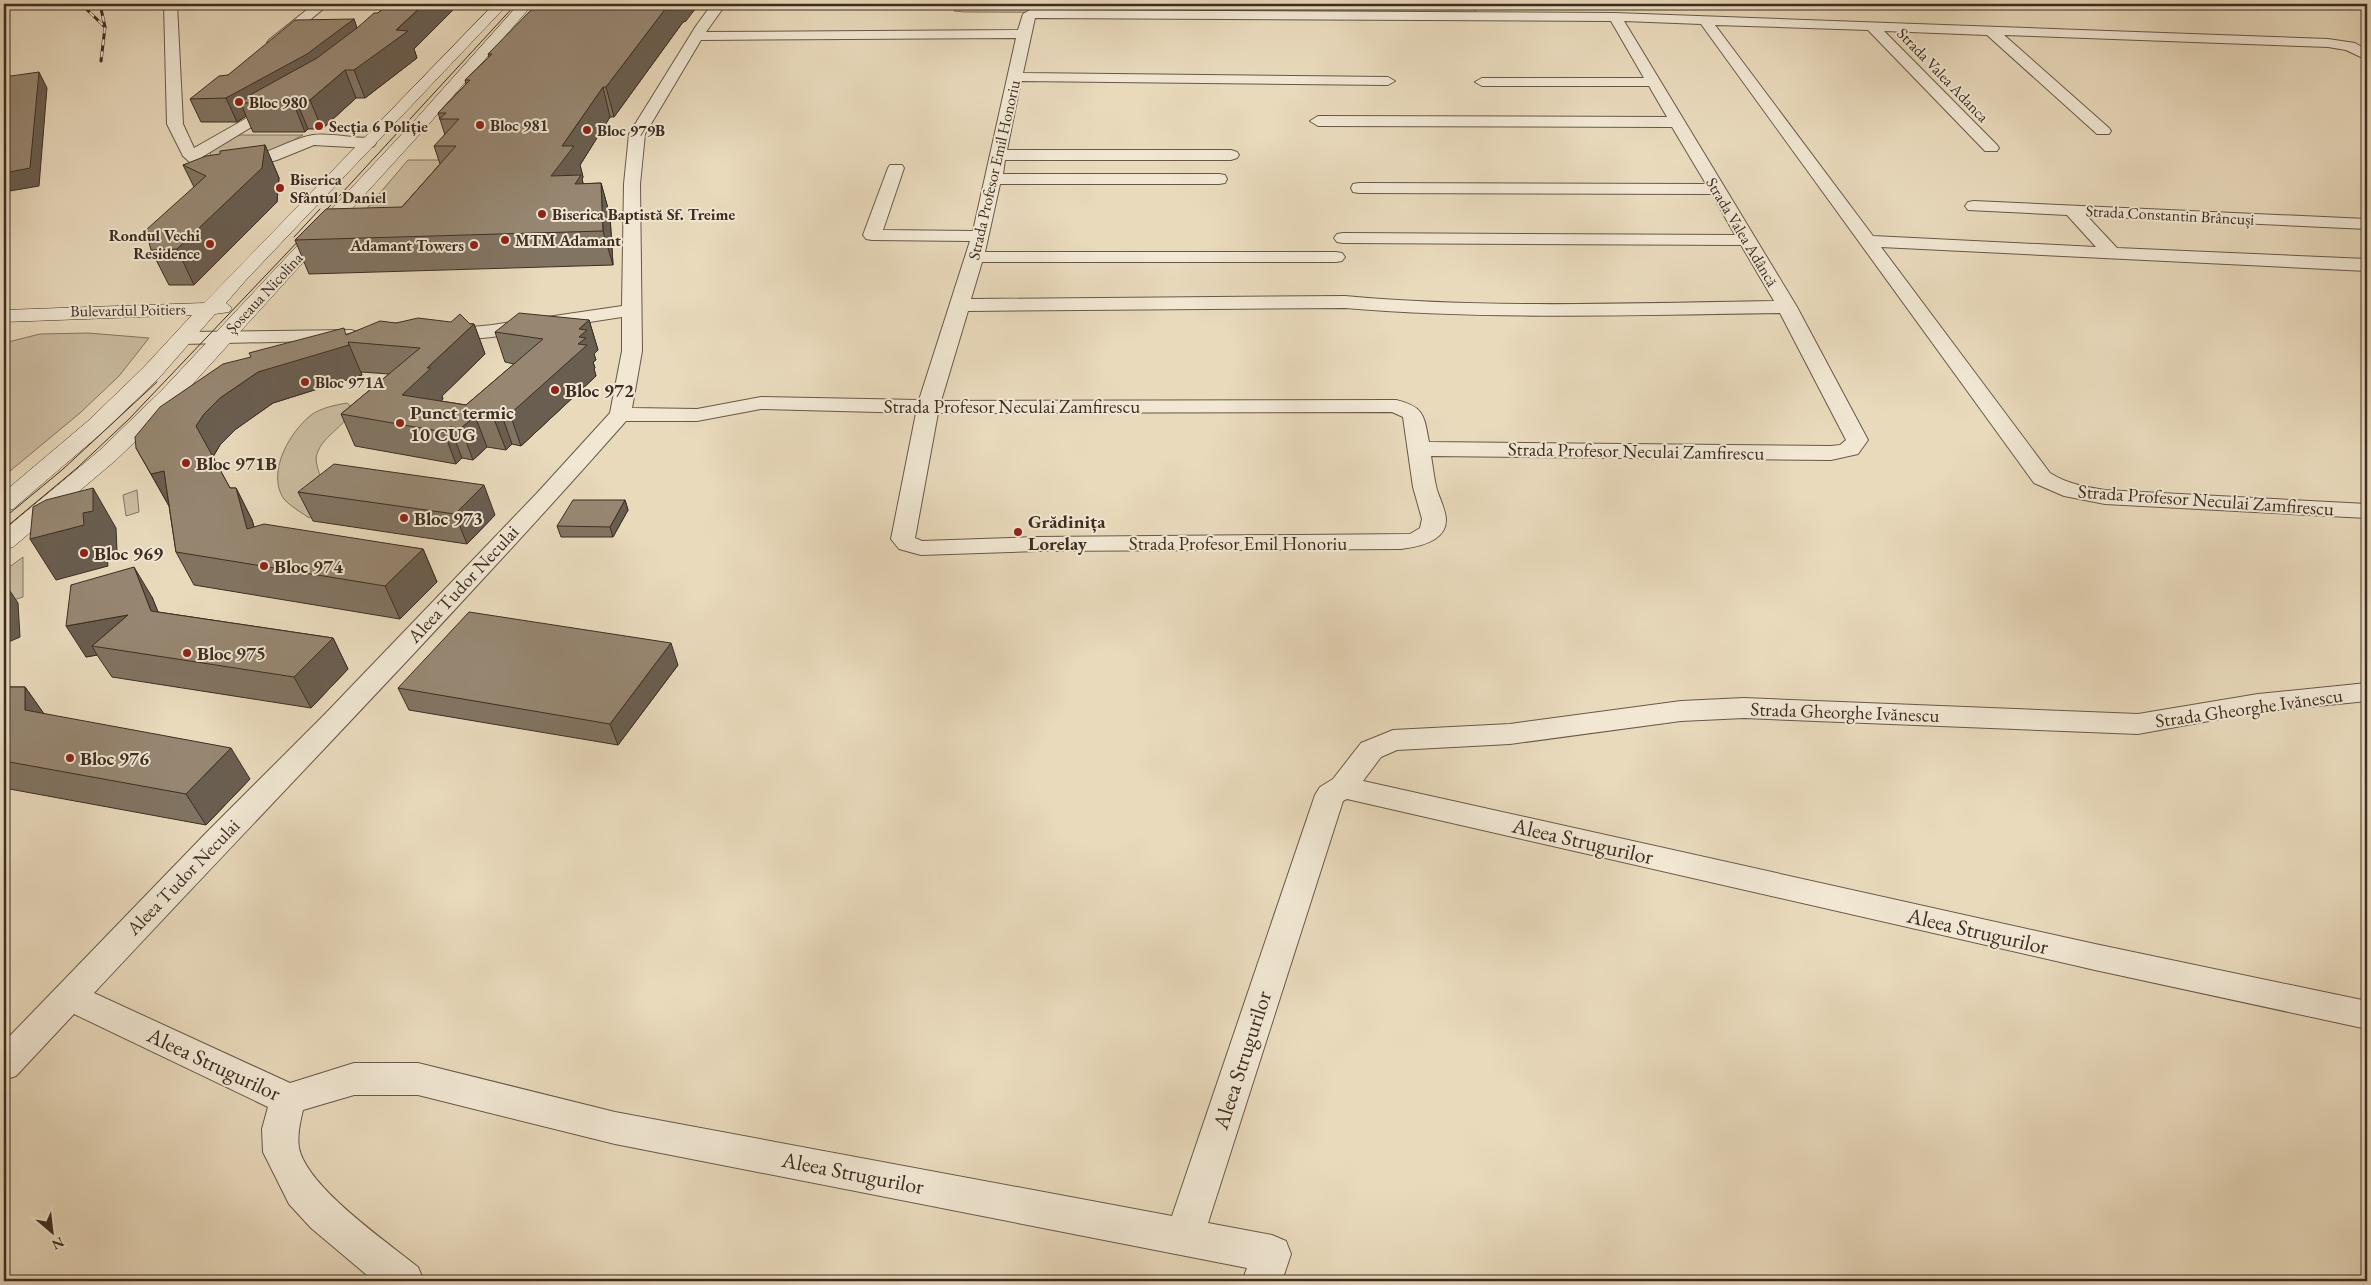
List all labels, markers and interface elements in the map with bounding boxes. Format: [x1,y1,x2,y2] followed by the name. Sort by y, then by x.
[1892,23,1994,127] street label: Strada Valea Adanca
[963,77,1025,262] street label: Strada Profesor Emil Honoriu
[249,92,308,113] place label: Bloc 980
[233,96,245,108] marker: Bloc 980
[490,115,548,136] place label: Bloc 981
[329,116,428,137] place label: Secția 6 Poliție
[474,119,486,131] marker: Bloc 981
[313,120,325,132] marker: Secția 6 Poliție
[597,120,665,141] place label: Bloc 979B
[581,124,593,136] marker: Bloc 979B
[290,169,387,208] place label: Biserica Sfântul Daniel
[1701,174,1783,291] street label: Strada Valea Adâncă
[274,182,286,194] marker: Biserica Sfântul Daniel
[2085,200,2255,230] street label: Strada Constantin Brâncuși
[552,204,735,225] place label: Biserica Baptistă Sf. Treime
[536,208,548,220] marker: Biserica Baptistă Sf. Treime
[109,225,200,264] place label: Rondul Vechi Residence
[515,230,621,251] place label: MTM Adamant
[499,234,511,246] marker: MTM Adamant
[349,235,464,256] place label: Adamant Towers
[204,238,216,250] marker: Rondul Vechi Residence
[468,239,480,251] marker: Adamant Towers
[221,247,308,338] street label: Șoseaua Nicolina
[70,298,186,322] street label: Bulevardul Poitiers
[315,372,385,393] place label: Bloc 971A
[299,376,311,388] marker: Bloc 971A
[565,378,634,403] place label: Bloc 972
[549,384,561,396] marker: Bloc 972
[884,394,1140,419] street label: Strada Profesor Neculai Zamfirescu
[410,400,514,447] place label: Punct termic 10 CUG
[394,417,406,429] marker: Punct termic 10 CUG
[1508,436,1764,466] street label: Strada Profesor Neculai Zamfirescu
[196,451,277,476] place label: Bloc 971B
[180,457,192,469] marker: Bloc 971B
[2077,479,2335,521] street label: Strada Profesor Neculai Zamfirescu
[414,506,483,531] place label: Bloc 973
[1028,509,1106,556] place label: Grădinița Lorelay
[398,512,410,524] marker: Bloc 973
[401,519,524,649] street label: Aleea Tudor Neculai
[1012,526,1024,538] marker: Grădinița Lorelay
[1129,531,1347,556] street label: Strada Profesor Emil Honoriu
[94,541,163,566] place label: Bloc 969
[78,547,90,559] marker: Bloc 969
[274,554,344,579] place label: Bloc 974
[258,560,270,572] marker: Bloc 974
[197,641,266,666] place label: Bloc 975
[181,647,193,659] marker: Bloc 975
[2154,682,2344,734] street label: Strada Gheorghe Ivănescu
[1750,696,1940,728] street label: Strada Gheorghe Ivănescu
[80,746,149,771] place label: Bloc 976
[64,752,76,764] marker: Bloc 976
[1509,810,1657,871] street label: Aleea Strugurilor
[120,813,245,941] street label: Aleea Tudor Neculai
[1904,900,2052,961] street label: Aleea Strugurilor
[1206,986,1278,1134] street label: Aleea Strugurilor
[142,1020,286,1108] street label: Aleea Strugurilor
[779,1145,927,1201] street label: Aleea Strugurilor
[28,1208,78,1258] north arrow
[48,1233,67,1254] text: N

